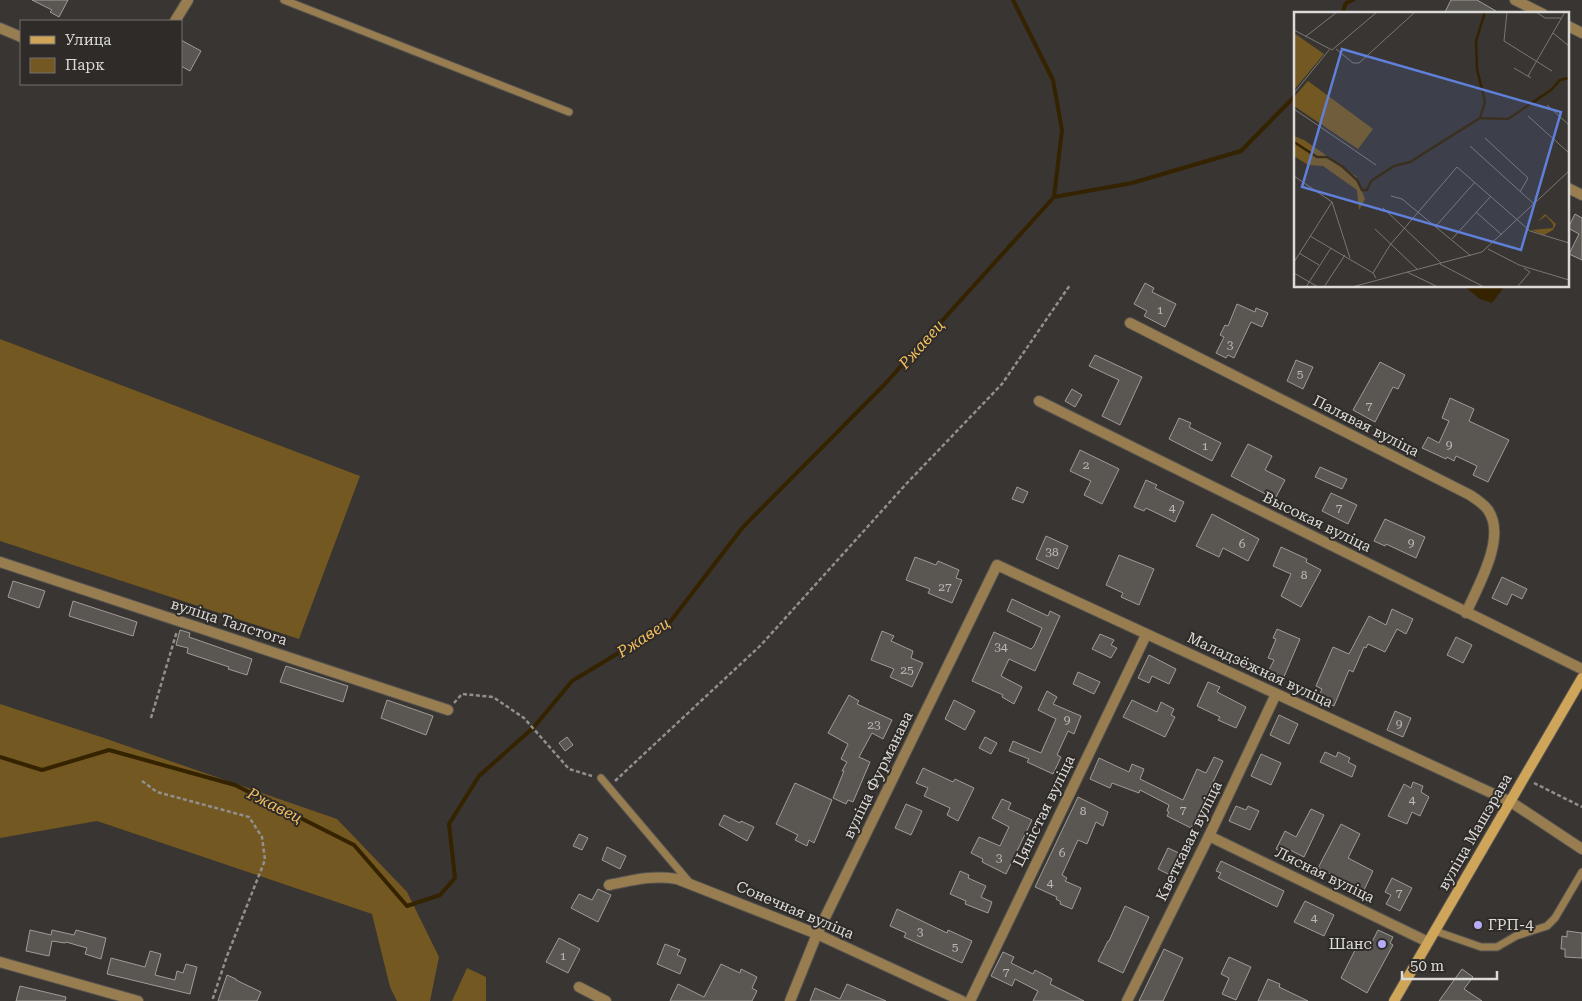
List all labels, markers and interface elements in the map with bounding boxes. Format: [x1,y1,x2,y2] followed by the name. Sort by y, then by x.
[1294,12,1570,288] inset map
[20,20,182,85] legend
[65,31,111,49] text: Улица
[65,56,105,74] text: Парк
[1157,303,1164,317] house number: 1
[894,316,948,373] water label: Ржавец
[1227,338,1234,352] house number: 3
[1297,367,1304,381] house number: 5
[1310,391,1422,461] street label: Палявая вуліца
[1366,399,1373,413] house number: 7
[1446,438,1453,452] house number: 9
[1202,439,1209,453] house number: 1
[1083,458,1090,472] house number: 2
[1260,488,1374,556] street label: Высокая вуліца
[1169,501,1176,515] house number: 4
[1336,501,1343,515] house number: 7
[1408,536,1415,550] house number: 9
[1239,537,1246,551] house number: 6
[1045,545,1059,559] house number: 38
[1301,568,1308,582] house number: 8
[938,580,952,594] house number: 27
[169,595,289,649] street label: вуліца Талстога
[612,613,673,662] water label: Ржавец
[1184,628,1336,712] street label: Маладзёжная вуліца
[994,640,1008,654] house number: 34
[900,663,914,677] house number: 25
[839,708,917,842] street label: вуліца Фурманава
[1064,713,1071,727] house number: 9
[1396,717,1403,731] house number: 9
[867,718,881,732] house number: 23
[1009,752,1079,870] street label: Цяністая вуліца
[1434,770,1516,894] street label: вуліца Машэрава
[1152,778,1226,904] street label: Кветкавая вуліца
[243,783,306,827] water label: Ржавец
[1409,793,1416,807] house number: 4
[1180,803,1187,817] house number: 7
[1080,804,1087,818] house number: 8
[1272,843,1378,907] street label: Лясная вуліца
[1059,846,1066,860] house number: 6
[996,851,1003,865] house number: 3
[1047,876,1054,890] house number: 4
[733,877,857,943] street label: Сонечная вуліца
[1396,886,1403,900] house number: 7
[1311,911,1318,925] house number: 4
[1488,916,1534,934] place label: ГРП-4
[1472,919,1484,931] marker: ГРП-4
[917,925,924,939] house number: 3
[1329,935,1372,953] place label: Шанс
[1376,938,1388,950] marker: Шанс
[952,940,959,954] house number: 5
[1402,948,1497,980] scale bar
[560,949,567,963] house number: 1
[1410,957,1445,975] text: 50 m
[1003,965,1010,979] house number: 7

